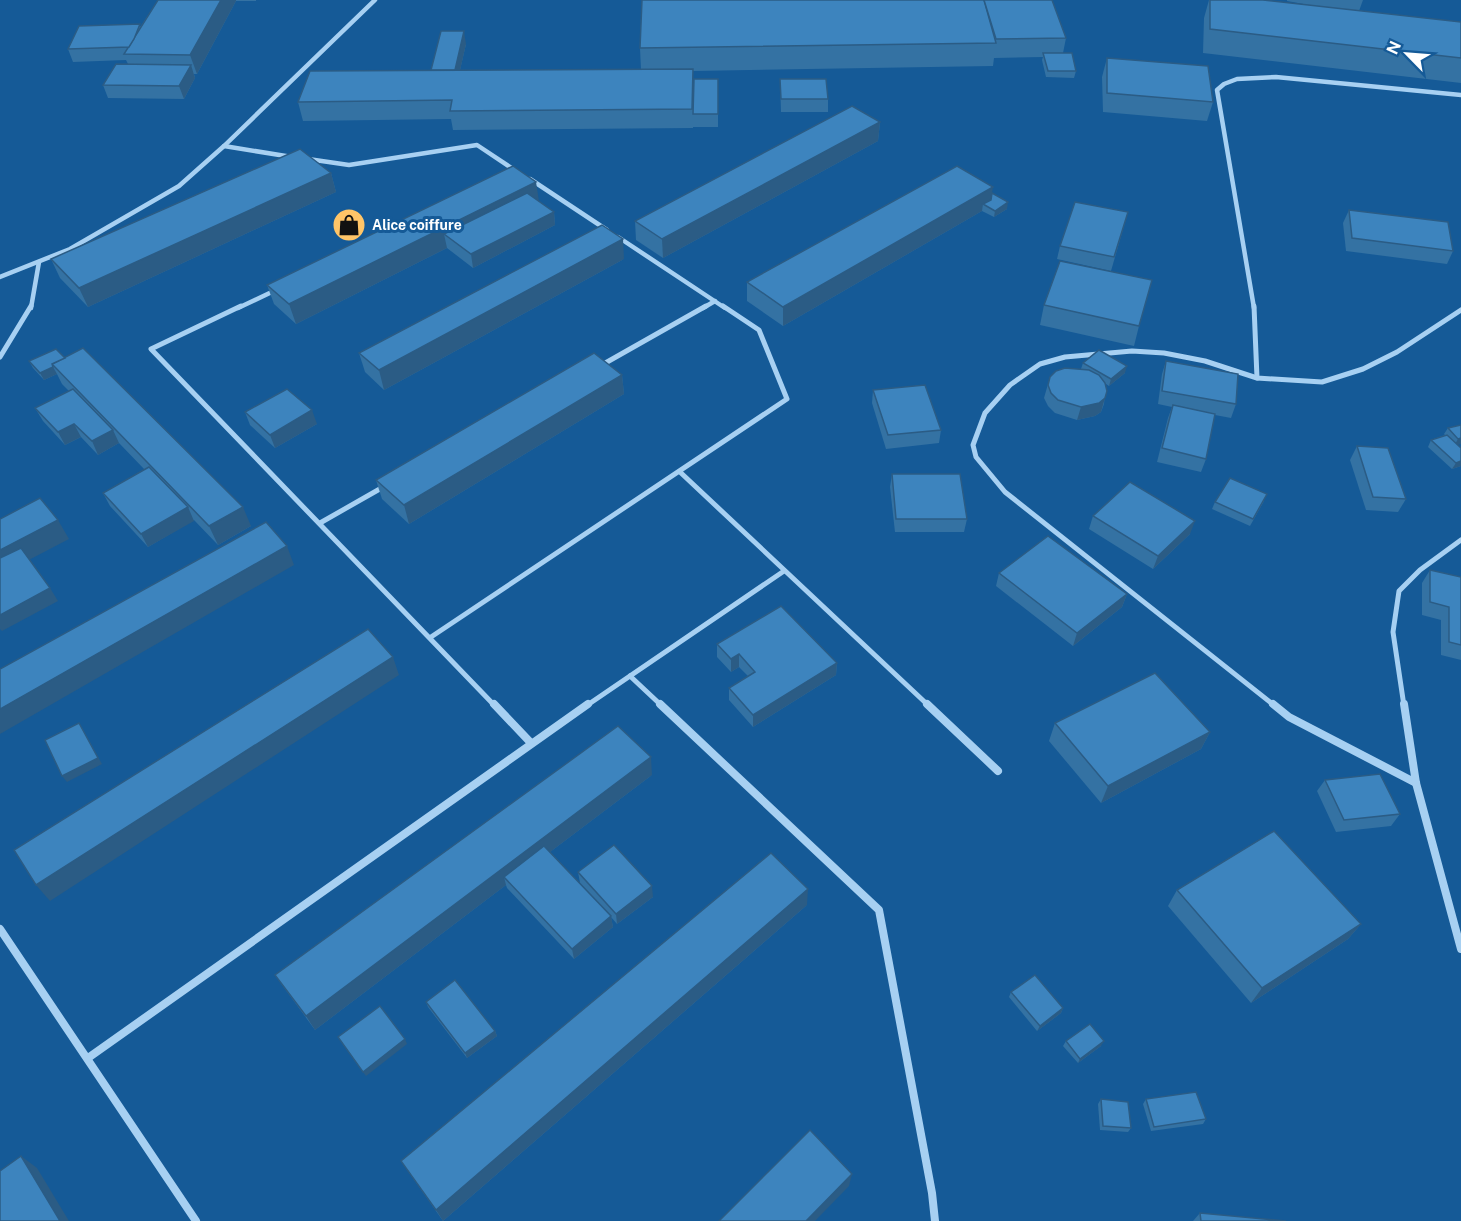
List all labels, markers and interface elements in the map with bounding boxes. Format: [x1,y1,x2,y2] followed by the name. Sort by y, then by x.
[1377,24,1437,84] north arrow
[1383,38,1405,58] text: N
[331,207,367,243] shop icon: Alice coiffure
[372,217,462,233] place label: Alice coiffure

